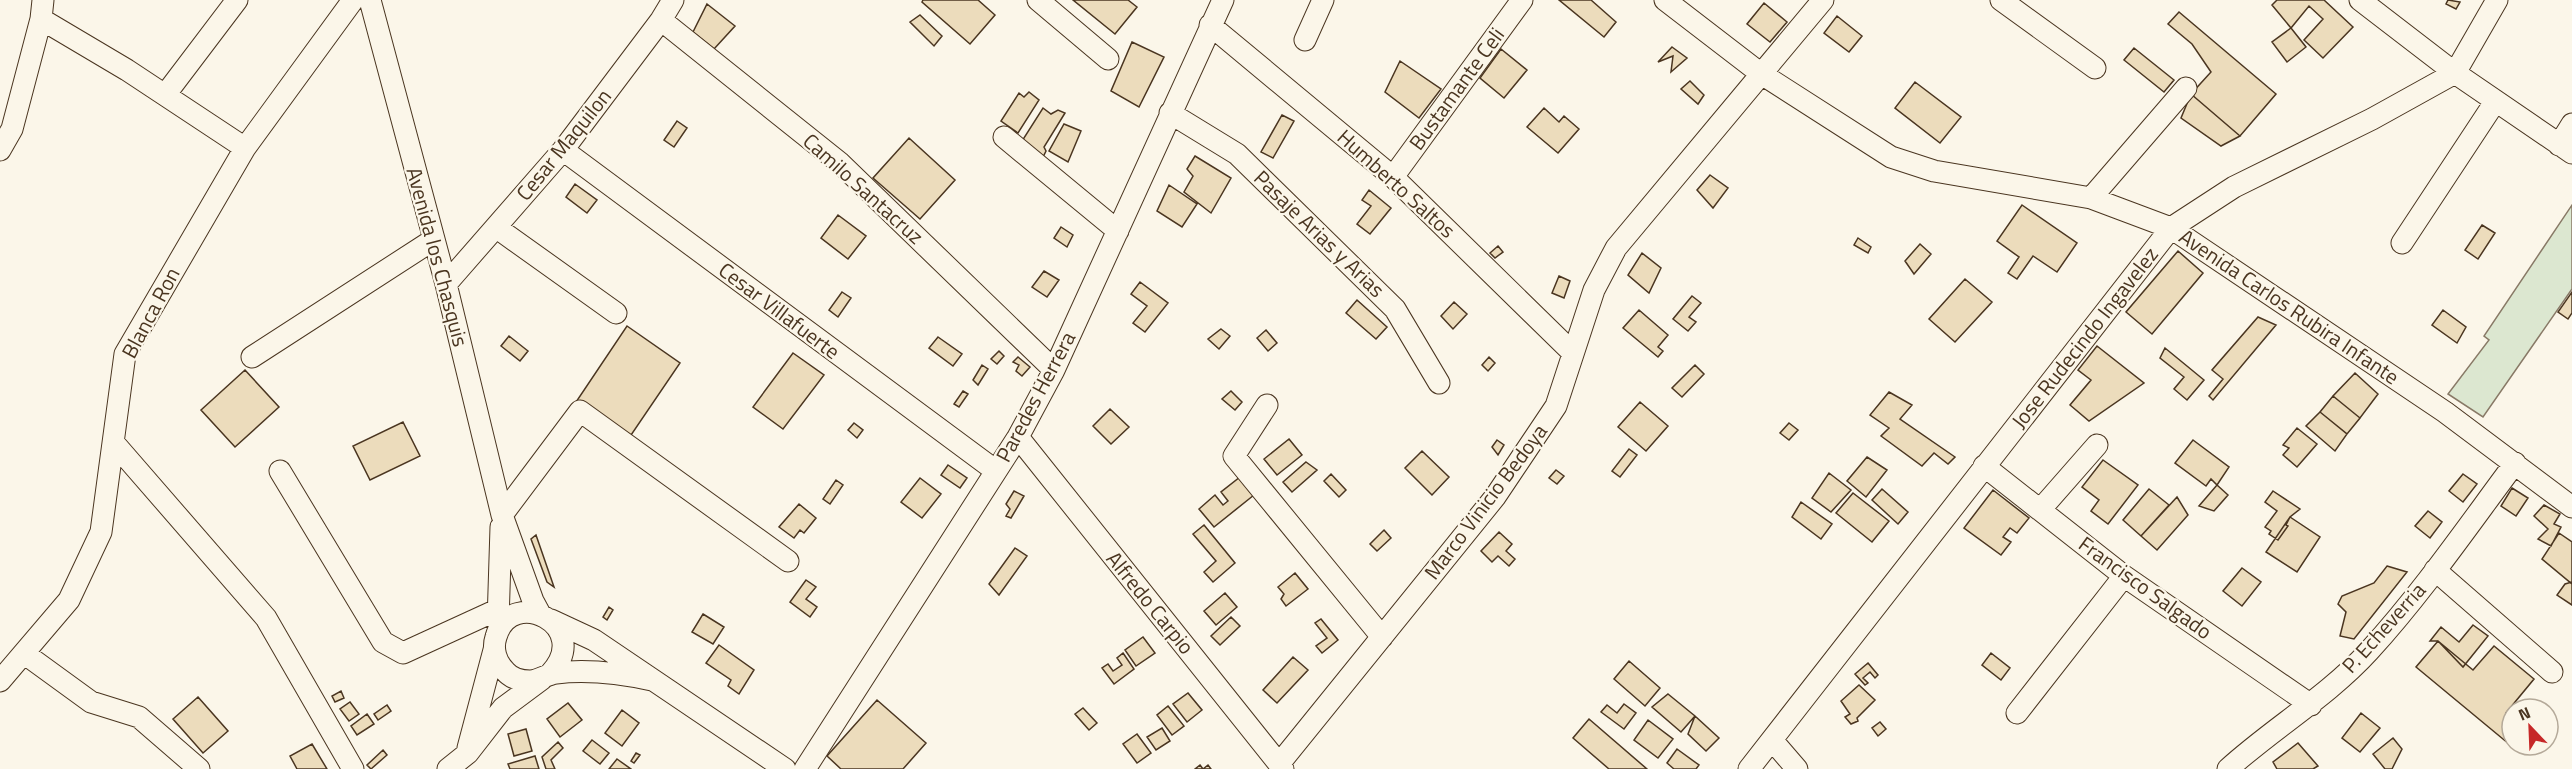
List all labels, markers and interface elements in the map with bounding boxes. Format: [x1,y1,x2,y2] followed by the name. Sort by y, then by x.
[1401,20,1512,156] street label: Bustamante Celi
[508,81,619,207] street label: Cesar Maquilon
[1330,121,1463,245] street label: Humberto Saltos
[796,125,931,251] street label: Camilo Santacruz
[1247,162,1393,304] street label: Pasaje Arias y Arias
[399,163,477,350] street label: Avenida los Chasquis
[2173,220,2406,392] street label: Avenida Carlos Rubira Infante
[2003,240,2165,435] street label: Jose Rudecindo Ingavelez
[712,254,847,367] street label: Cesar Villafuerte
[113,261,187,364] street label: Blanca Ron
[987,325,1083,468] street label: Paredes Herrera
[1416,416,1555,586] street label: Marco Vinicio Bedoya
[2072,528,2219,647] street label: Francisco Salgado
[1099,544,1202,661] street label: Alfredo Carpio
[2334,575,2433,680] street label: P. Echeverria
[2500,697,2560,757] north arrow
[2514,700,2534,726] text: N

